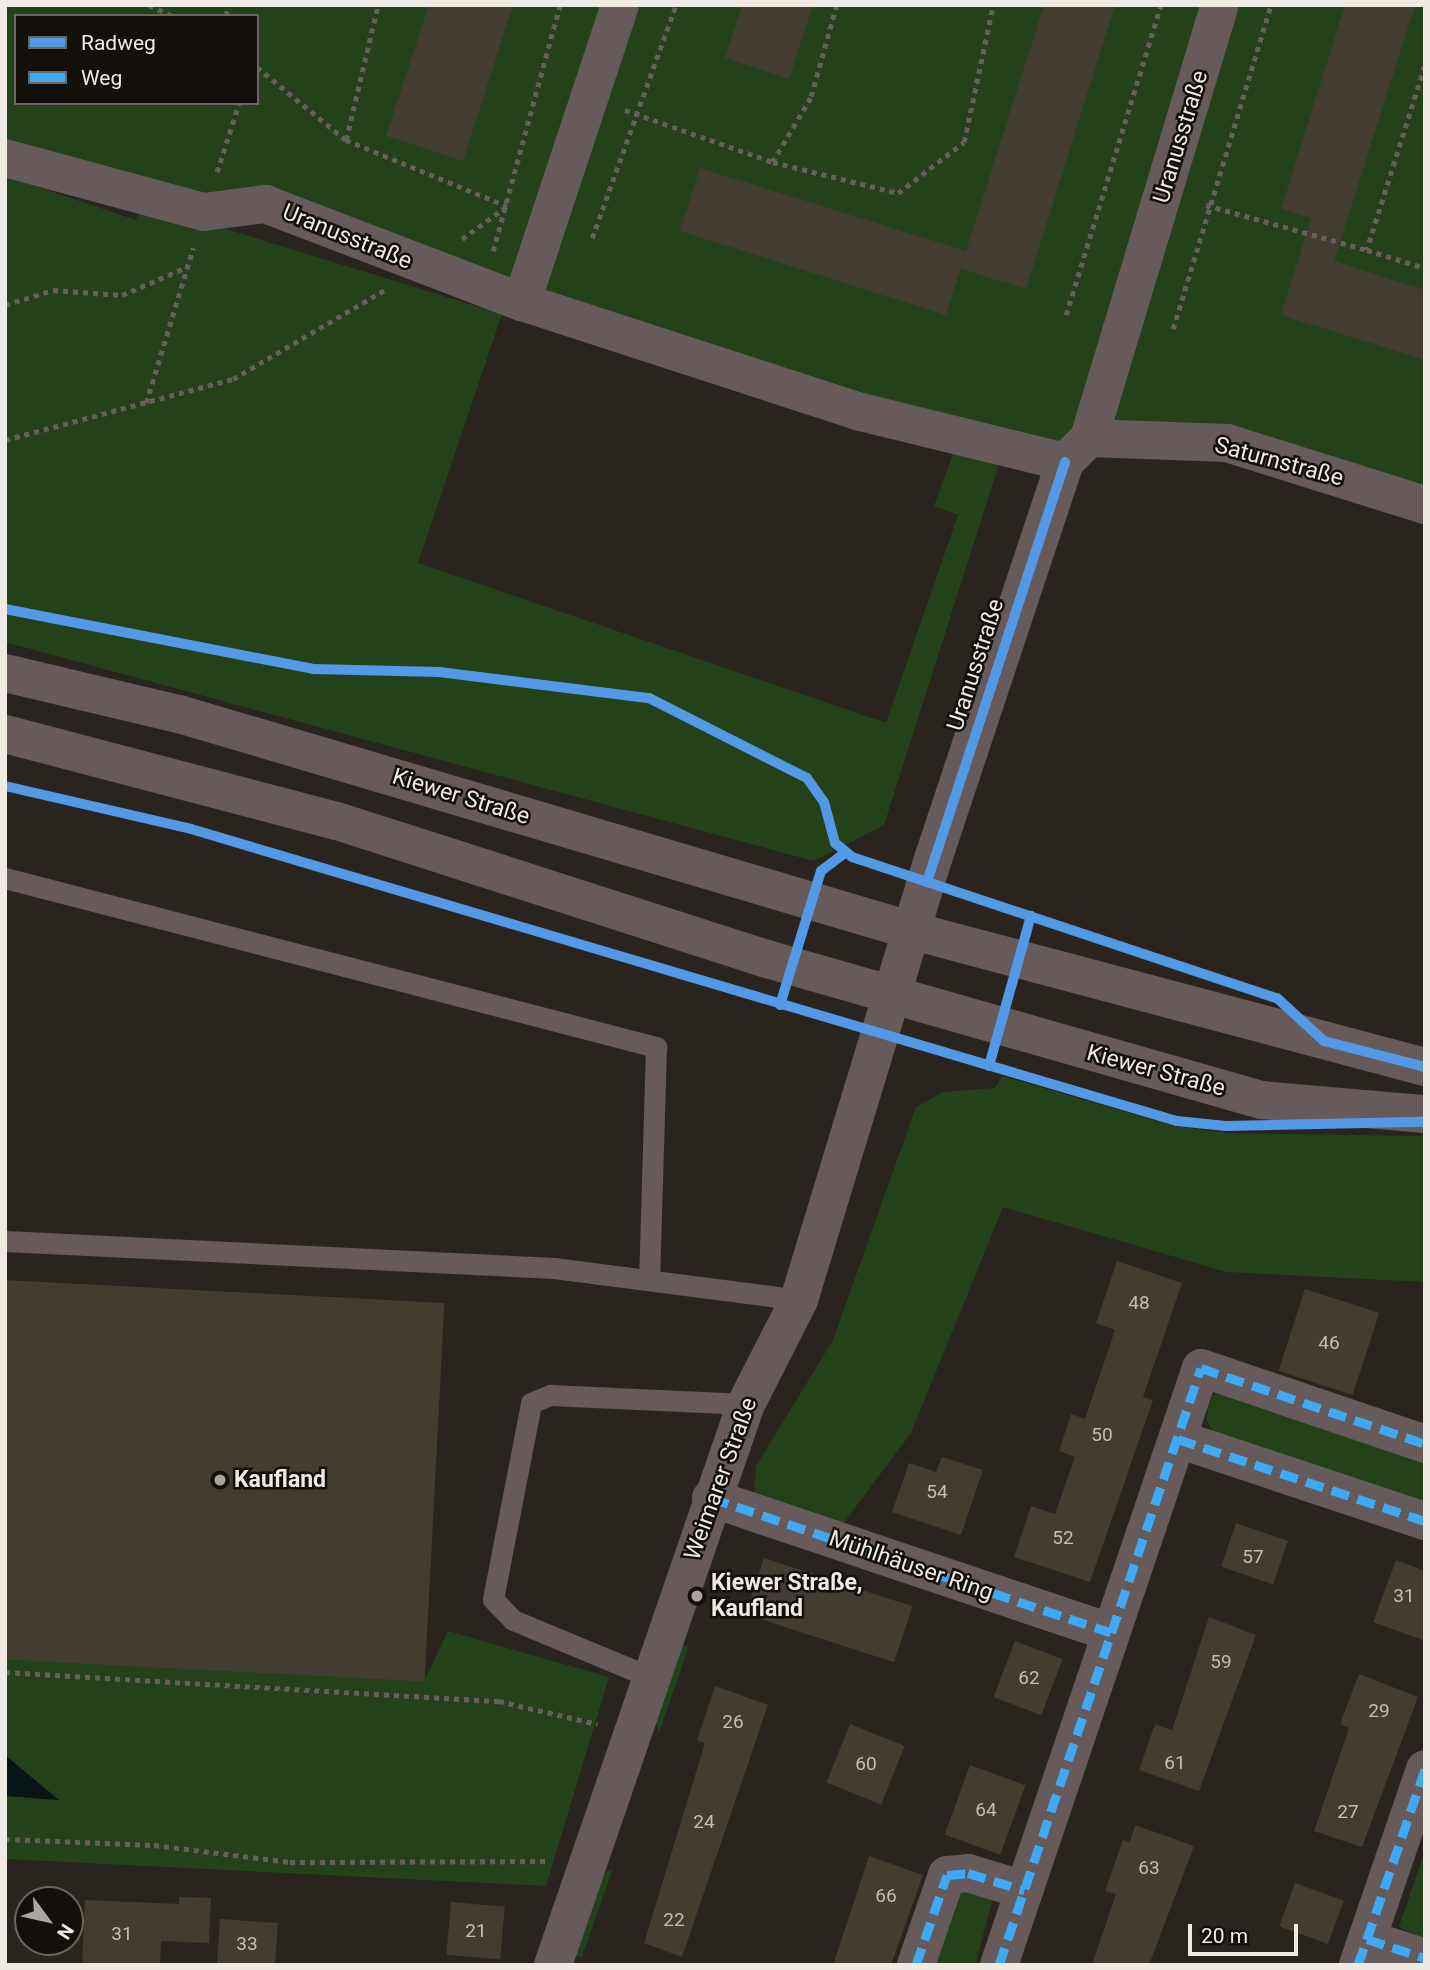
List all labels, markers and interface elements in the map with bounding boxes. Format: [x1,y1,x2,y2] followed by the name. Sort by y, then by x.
[14,14,259,105] legend
[81,31,156,55] text: Radweg
[81,66,122,90] text: Weg
[1148,67,1214,207] street label: Uranusstraße
[278,199,416,275] street label: Uranusstraße
[1212,432,1346,492] street label: Saturnstraße
[942,596,1010,734] street label: Uranusstraße
[389,763,533,831] street label: Kiewer Straße
[1084,1039,1228,1103] street label: Kiewer Straße
[1128,1292,1150,1314] house number: 48
[1318,1332,1340,1354] house number: 46
[679,1394,763,1564] street label: Weimarer Straße
[1091,1424,1113,1446] house number: 50
[234,1466,326,1494] place label: Kaufland
[212,1472,228,1488] marker: Kaufland
[926,1481,948,1503] house number: 54
[825,1525,997,1607] street label: Mühlhäuser Ring
[1052,1527,1074,1549] house number: 52
[1242,1546,1264,1568] house number: 57
[711,1569,862,1623] place label: Kiewer Straße, Kaufland
[1393,1585,1415,1607] house number: 31
[689,1588,705,1604] marker: Kiewer Straße, Kaufland
[1210,1651,1232,1673] house number: 59
[1018,1667,1040,1689] house number: 62
[1368,1700,1390,1722] house number: 29
[722,1711,744,1733] house number: 26
[1164,1752,1186,1774] house number: 61
[855,1753,877,1775] house number: 60
[975,1799,997,1821] house number: 64
[1337,1801,1359,1823] house number: 27
[693,1811,715,1833] house number: 24
[1138,1857,1160,1879] house number: 63
[875,1885,897,1907] house number: 66
[14,1886,84,1956] north arrow
[663,1909,685,1931] house number: 22
[1192,1910,1302,1954] scale bar
[52,1920,79,1944] text: N
[465,1920,487,1942] house number: 21
[111,1923,133,1945] house number: 31
[1201,1924,1248,1948] text: 20 m
[236,1933,258,1955] house number: 33

